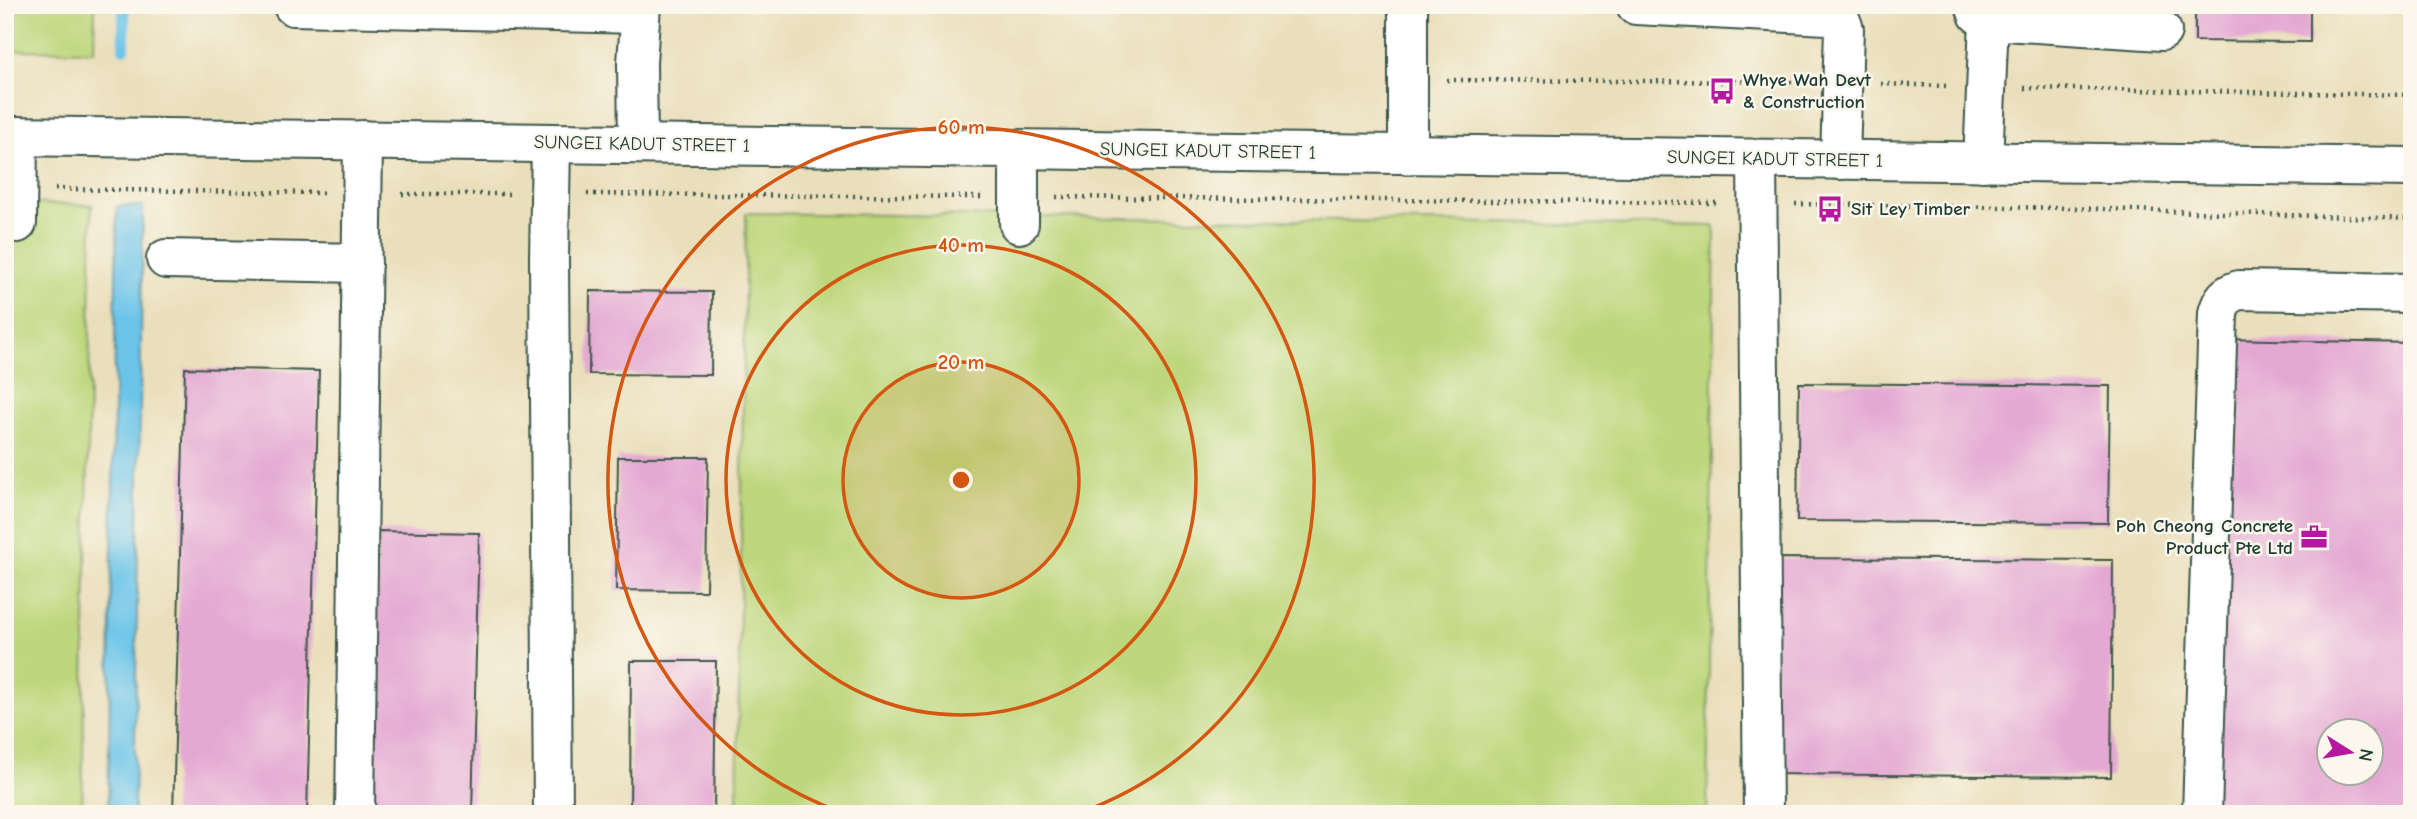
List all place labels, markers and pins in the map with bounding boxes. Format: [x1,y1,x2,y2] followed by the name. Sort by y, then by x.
[1743,69,1871,113] place label: Whye Wah Devt & Construction
[1707,76,1737,106] bus stop icon: Whye Wah Devt & Construction
[1815,194,1845,224] bus stop icon: Sit Ley Timber
[1851,198,1971,220] place label: Sit Ley Timber
[949,468,973,492] centre of rings
[2116,515,2293,559] place label: Poh Cheong Concrete Product Pte Ltd
[2299,522,2329,552] office icon: Poh Cheong Concrete Product Pte Ltd

